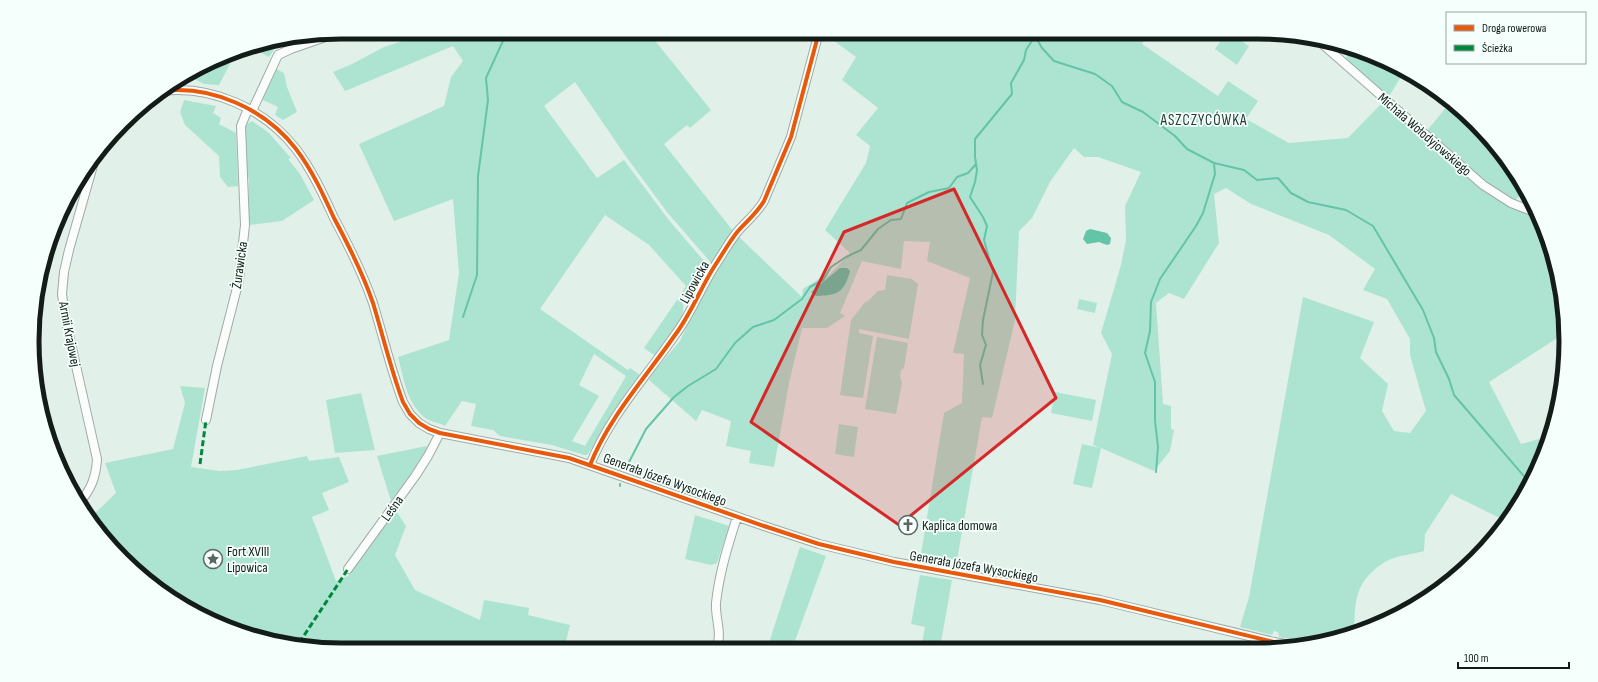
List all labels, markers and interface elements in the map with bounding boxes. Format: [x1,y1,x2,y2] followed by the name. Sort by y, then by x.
[1446,12,1586,64] legend
[1482,21,1547,36] text: Droga rowerowa
[1482,41,1513,56] text: Ścieżka
[1374,89,1475,180] street label: Michała Wołodyjowskiego
[1160,111,1247,130] district label: ASZCZYCÓWKA
[228,240,251,290] street label: Żurawicka
[676,258,713,307] street label: Lipowicka
[55,299,84,368] street label: Armii Krajowej
[601,449,729,510] street label: Generała Józefa Wysockiego
[378,492,407,524] street label: Leśna
[897,514,919,536] church icon: Kaplica domowa
[922,517,997,534] place label: Kaplica domowa
[227,543,269,576] place label: Fort XVIII Lipowica
[908,547,1040,586] street label: Generała Józefa Wysockiego
[202,548,224,570] place icon: Fort XVIII Lipowica
[1458,644,1569,670] scale bar
[1464,651,1489,666] text: 100 m

